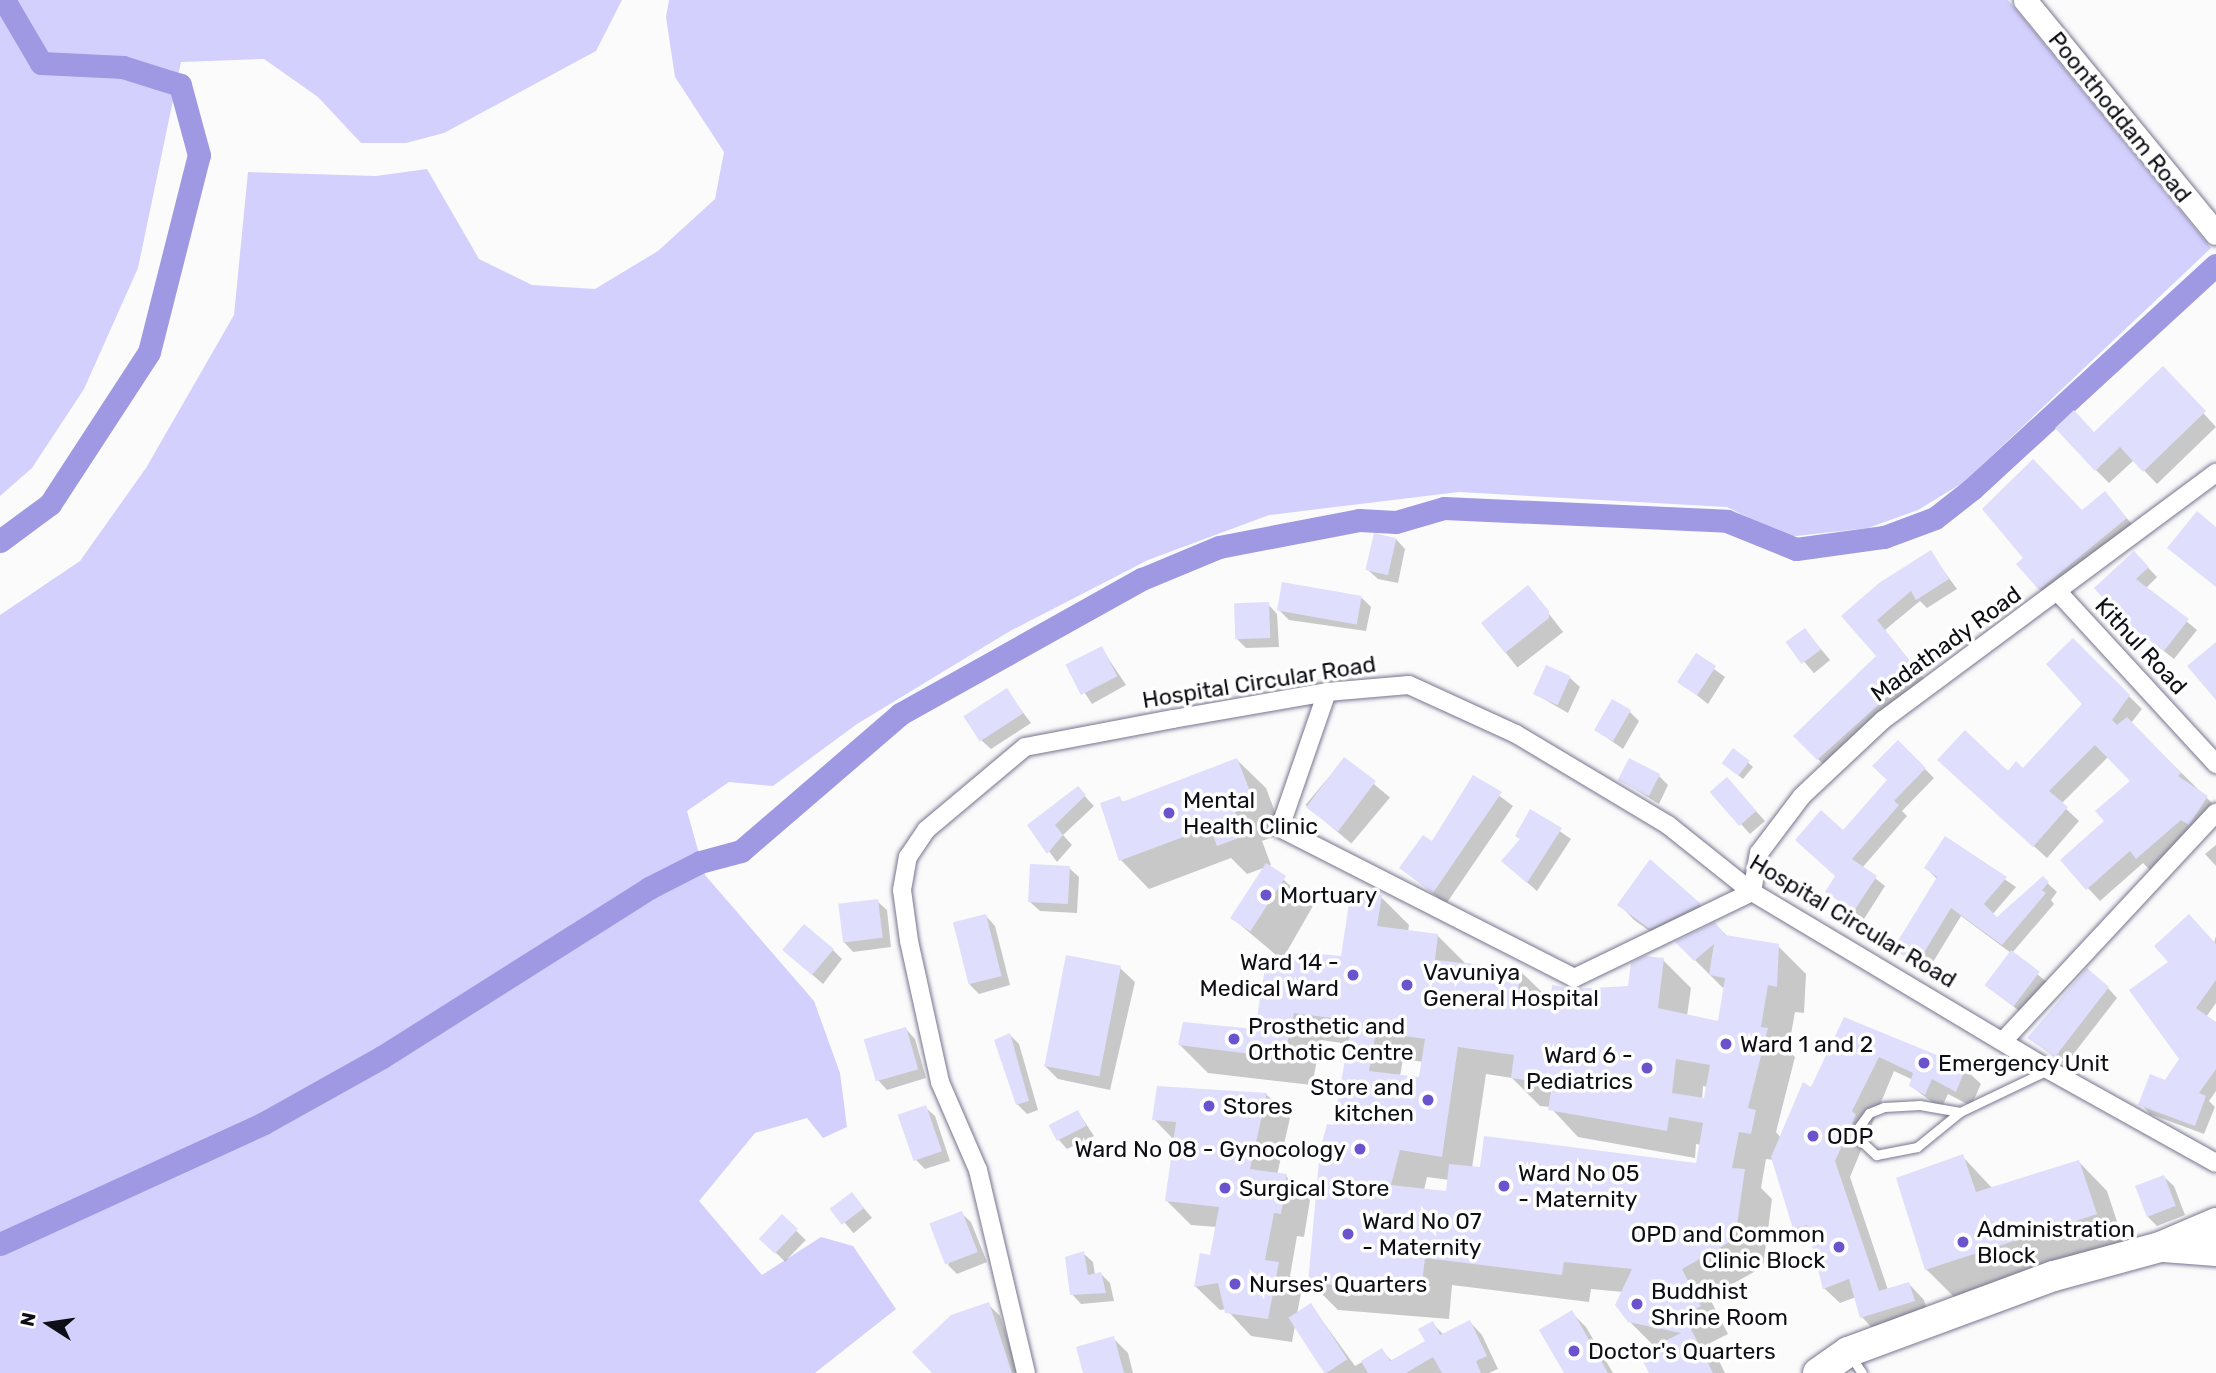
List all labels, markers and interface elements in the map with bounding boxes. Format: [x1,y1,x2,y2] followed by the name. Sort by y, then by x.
[2043,26,2197,208] street label: Poonthoddam Road
[1865,580,2027,708] street label: Madathady Road
[2089,592,2193,700] street label: Kithul Road
[1140,650,1378,714] street label: Hospital Circular Road
[1183,786,1318,840] place label: Mental Health Clinic
[1161,805,1177,821] marker: Mental Health Clinic
[1744,848,1962,994] street label: Hospital Circular Road
[1280,881,1377,909] place label: Mortuary
[1258,887,1274,903] marker: Mortuary
[1199,948,1339,1002] place label: Ward 14 - Medical Ward
[1423,958,1599,1012] place label: Vavuniya General Hospital
[1345,967,1361,983] marker: Ward 14 - Medical Ward
[1397,975,1417,995] marker: Vavuniya General Hospital
[1248,1012,1414,1066] place label: Prosthetic and Orthotic Centre
[1740,1030,1873,1058] place label: Ward 1 and 2
[1226,1031,1242,1047] marker: Prosthetic and Orthotic Centre
[1718,1036,1734,1052] marker: Ward 1 and 2
[1526,1041,1633,1095] place label: Ward 6 - Pediatrics
[1938,1049,2110,1077] place label: Emergency Unit
[1916,1055,1932,1071] marker: Emergency Unit
[1639,1060,1655,1076] marker: Ward 6 - Pediatrics
[1310,1073,1414,1127] place label: Store and kitchen
[1223,1092,1293,1120] place label: Stores
[1420,1092,1436,1108] marker: Store and kitchen
[1201,1098,1217,1114] marker: Stores
[1827,1122,1873,1150] place label: ODP
[1805,1128,1821,1144] marker: ODP
[1074,1135,1346,1163] place label: Ward No 08 - Gynocology
[1352,1141,1368,1157] marker: Ward No 08 - Gynocology
[1518,1159,1640,1213] place label: Ward No 05 - Maternity
[1239,1174,1389,1202] place label: Surgical Store
[1496,1178,1512,1194] marker: Ward No 05 - Maternity
[1217,1180,1233,1196] marker: Surgical Store
[1362,1207,1482,1261] place label: Ward No 07 - Maternity
[1977,1215,2135,1269] place label: Administration Block
[1631,1220,1825,1274] place label: OPD and Common Clinic Block
[1340,1226,1356,1242] marker: Ward No 07 - Maternity
[1955,1234,1971,1250] marker: Administration Block
[1831,1239,1847,1255] marker: OPD and Common Clinic Block
[1249,1270,1427,1298] place label: Nurses' Quarters
[1227,1276,1243,1292] marker: Nurses' Quarters
[1651,1277,1788,1331] place label: Buddhist Shrine Room
[14,1289,84,1359] north arrow
[1629,1296,1645,1312] marker: Buddhist Shrine Room
[15,1310,41,1329] text: N
[1588,1337,1776,1365] place label: Doctor's Quarters
[1566,1343,1582,1359] marker: Doctor's Quarters

